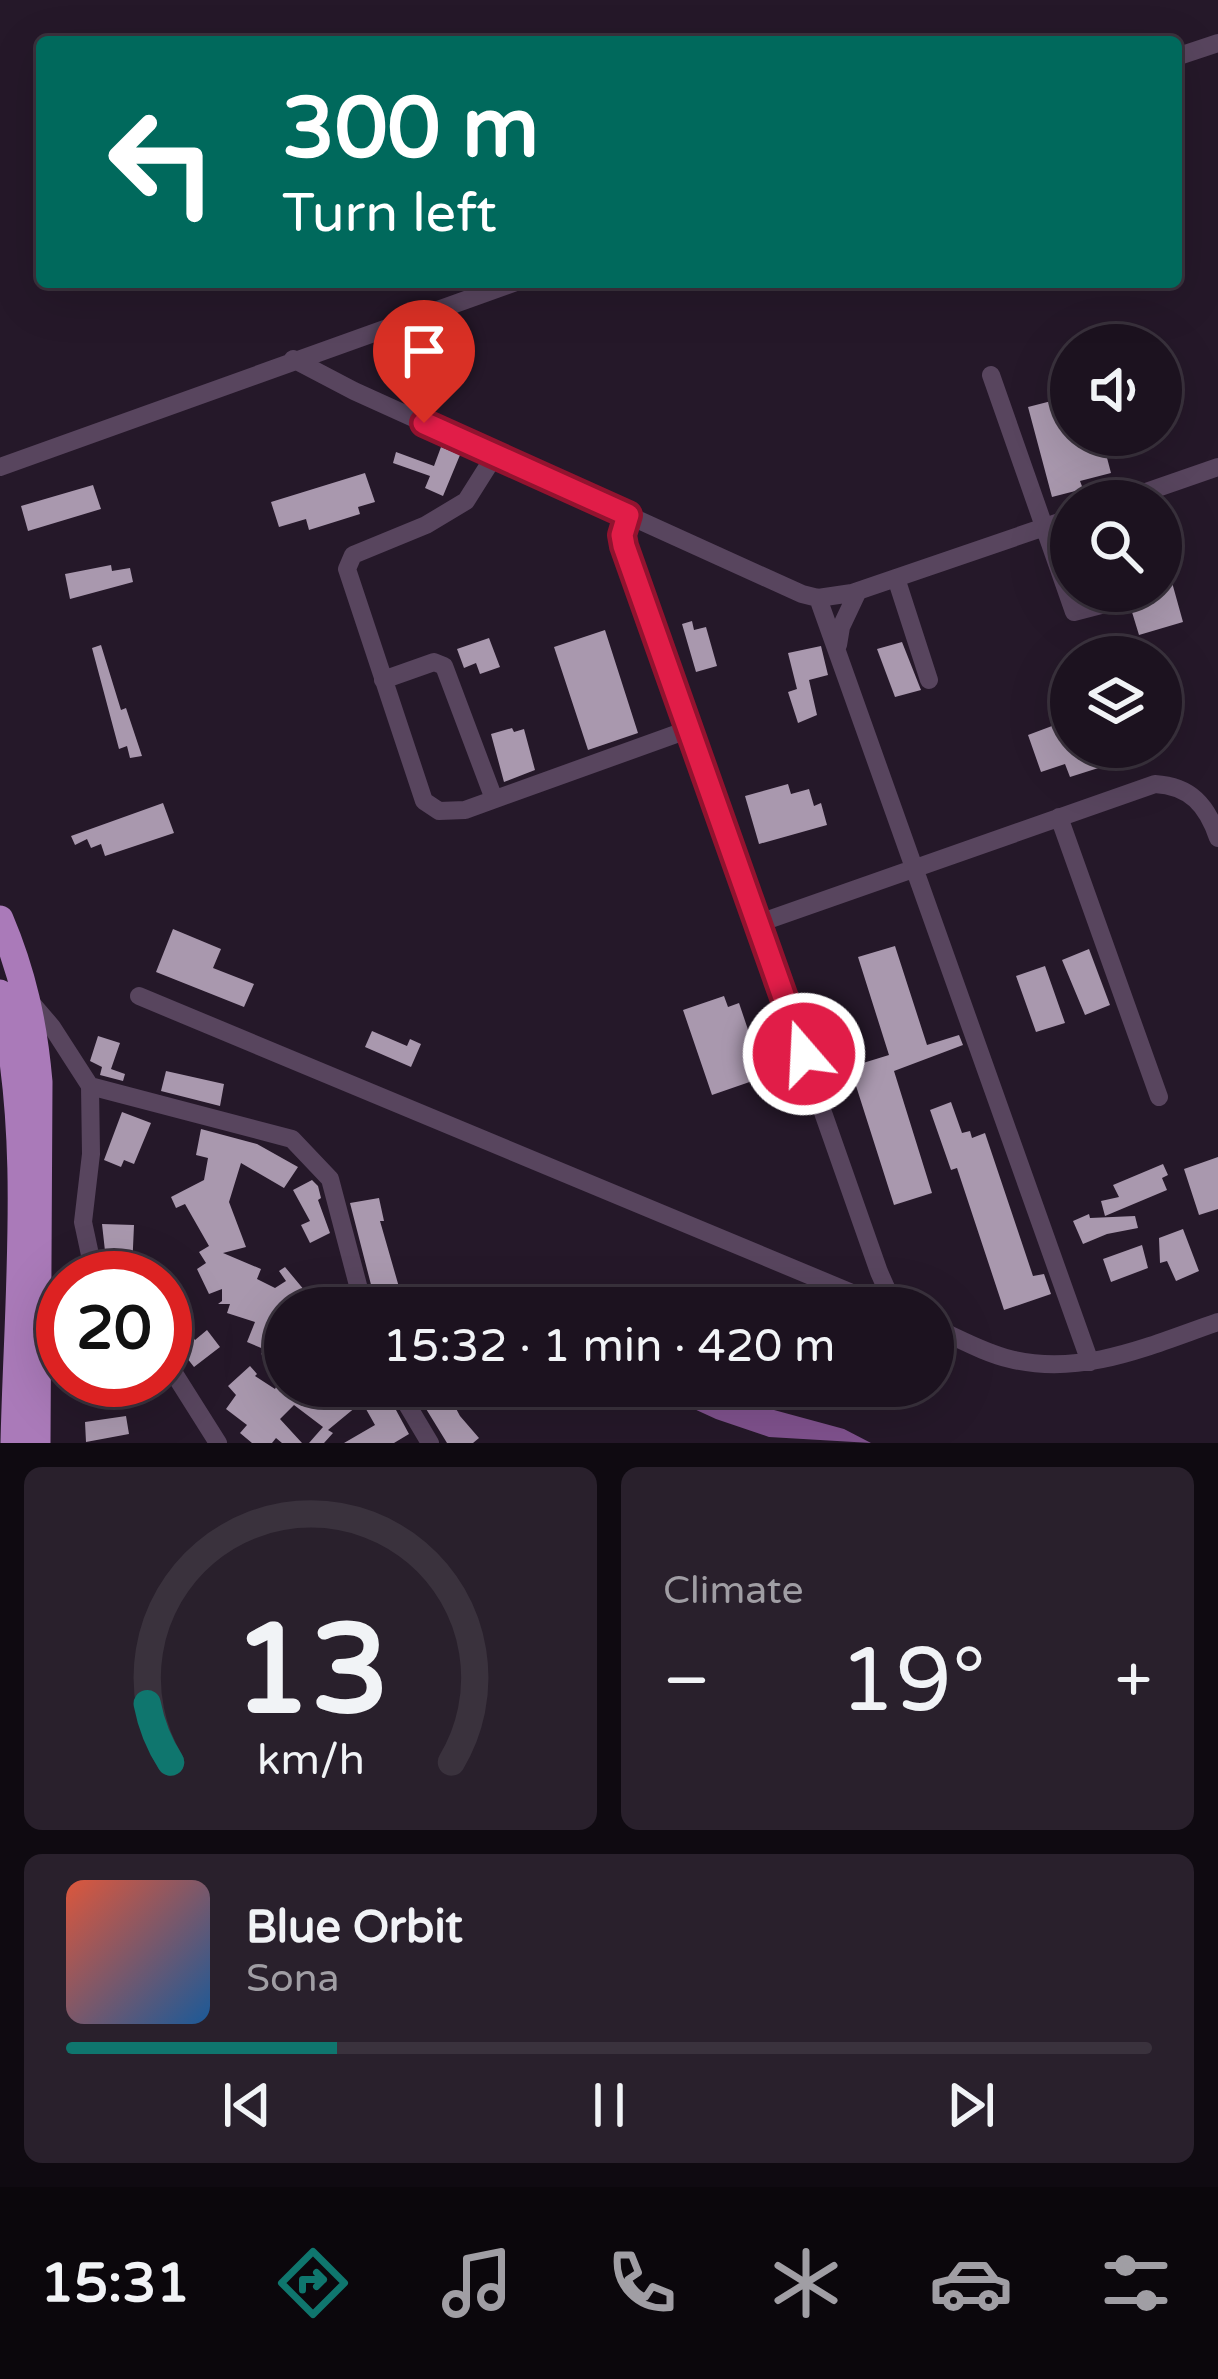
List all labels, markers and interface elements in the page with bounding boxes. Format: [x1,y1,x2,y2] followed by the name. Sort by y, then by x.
[282,79,539,180] text: 300 m
[84,84,240,240] icon: left
[282,181,497,246] text: Turn left
[373,300,475,423] pin
[391,318,457,384] icon: arrive
[1050,324,1182,768] map controls
[1050,324,1182,456] button: sound
[1050,480,1182,612] button: search
[1050,636,1182,768] button: layers
[741,991,867,1117] position arrow
[36,1251,192,1407] speed limit sign: 20
[383,1320,835,1374] text: 15:32 · 1 min · 420 m
[663,1567,803,1614] text: Climate
[232,1596,389,1747] text: 13
[839,1627,986,1736] text: 19°
[663,1641,710,1721] text: −
[1115,1641,1152,1721] text: +
[257,1734,364,1785] text: km/h
[246,1901,463,1955] text: Blue Orbit
[246,1955,339,2002] text: Sona
[214,2072,280,2138] icon: previous
[576,2072,642,2138] icon: pause
[938,2072,1004,2138] icon: next
[271,2241,355,2325] icon: directions
[435,2241,519,2325] icon: music
[600,2241,684,2325] icon: phone
[764,2241,848,2325] icon: climate
[929,2241,1013,2325] icon: car
[1094,2241,1178,2325] icon: filters
[40,2251,190,2316] text: 15:31

